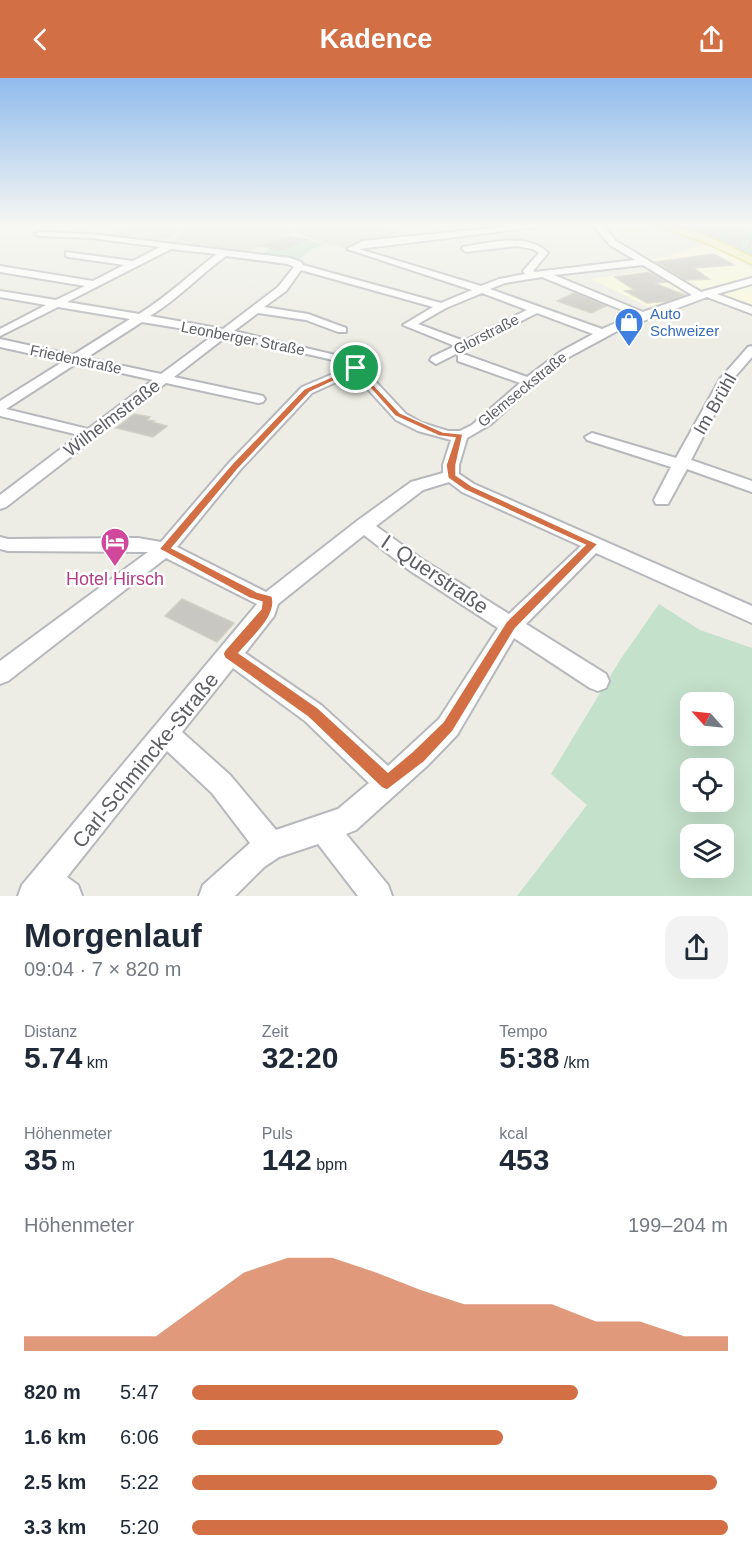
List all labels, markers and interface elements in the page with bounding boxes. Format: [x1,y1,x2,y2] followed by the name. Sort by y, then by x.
[24,23,57,56] icon: back
[695,23,728,56] icon: share
[320,24,432,54] text: Kadence
[650,305,719,339] place label: Auto Schweizer
[613,306,645,348] shop icon: Auto Schweizer
[451,310,521,358] street label: Glorstraße
[180,318,306,358] street label: Leonberger Straße
[29,341,123,377] street label: Friedenstraße
[330,342,381,393] pin
[474,348,570,430] street label: Glemseckstraße
[339,351,372,384] icon: arrive
[690,370,740,438] street label: Im Brühl
[60,375,164,461] street label: Wilhelmstraße
[99,526,131,568] hotel icon: Hotel Hirsch
[377,530,493,618] street label: I. Querstraße
[66,569,164,589] place label: Hotel Hirsch
[67,668,223,852] street label: Carl-Schmincke-Straße
[680,692,734,746] north arrow
[680,692,734,878] map controls
[680,758,734,812] button: locate
[680,824,734,878] button: layers
[665,916,728,979] button: share
[24,917,202,954] text: Morgenlauf
[24,958,181,980] text: 09:04 · 7 × 820 m
[24,1023,77,1040] text: Distanz
[262,1023,288,1040] text: Zeit
[499,1023,547,1040] text: Tempo
[24,1041,82,1074] text: 5.74
[262,1041,338,1074] text: 32:20
[499,1041,559,1074] text: 5:38
[82,1054,108,1071] text: km
[559,1054,590,1071] text: /km
[24,1125,112,1142] text: Höhenmeter
[262,1125,293,1142] text: Puls
[499,1125,528,1142] text: kcal
[24,1143,57,1176] text: 35
[262,1143,312,1176] text: 142
[499,1143,549,1176] text: 453
[57,1156,75,1173] text: m
[312,1156,347,1173] text: bpm
[24,1214,134,1236] text: Höhenmeter
[628,1214,728,1236] text: 199–204 m
[24,1381,81,1403] text: 820 m
[120,1381,159,1403] text: 5:47
[24,1426,86,1448] text: 1.6 km
[120,1426,159,1448] text: 6:06
[24,1471,86,1493] text: 2.5 km
[120,1471,159,1493] text: 5:22
[24,1516,86,1538] text: 3.3 km
[120,1516,159,1538] text: 5:20

